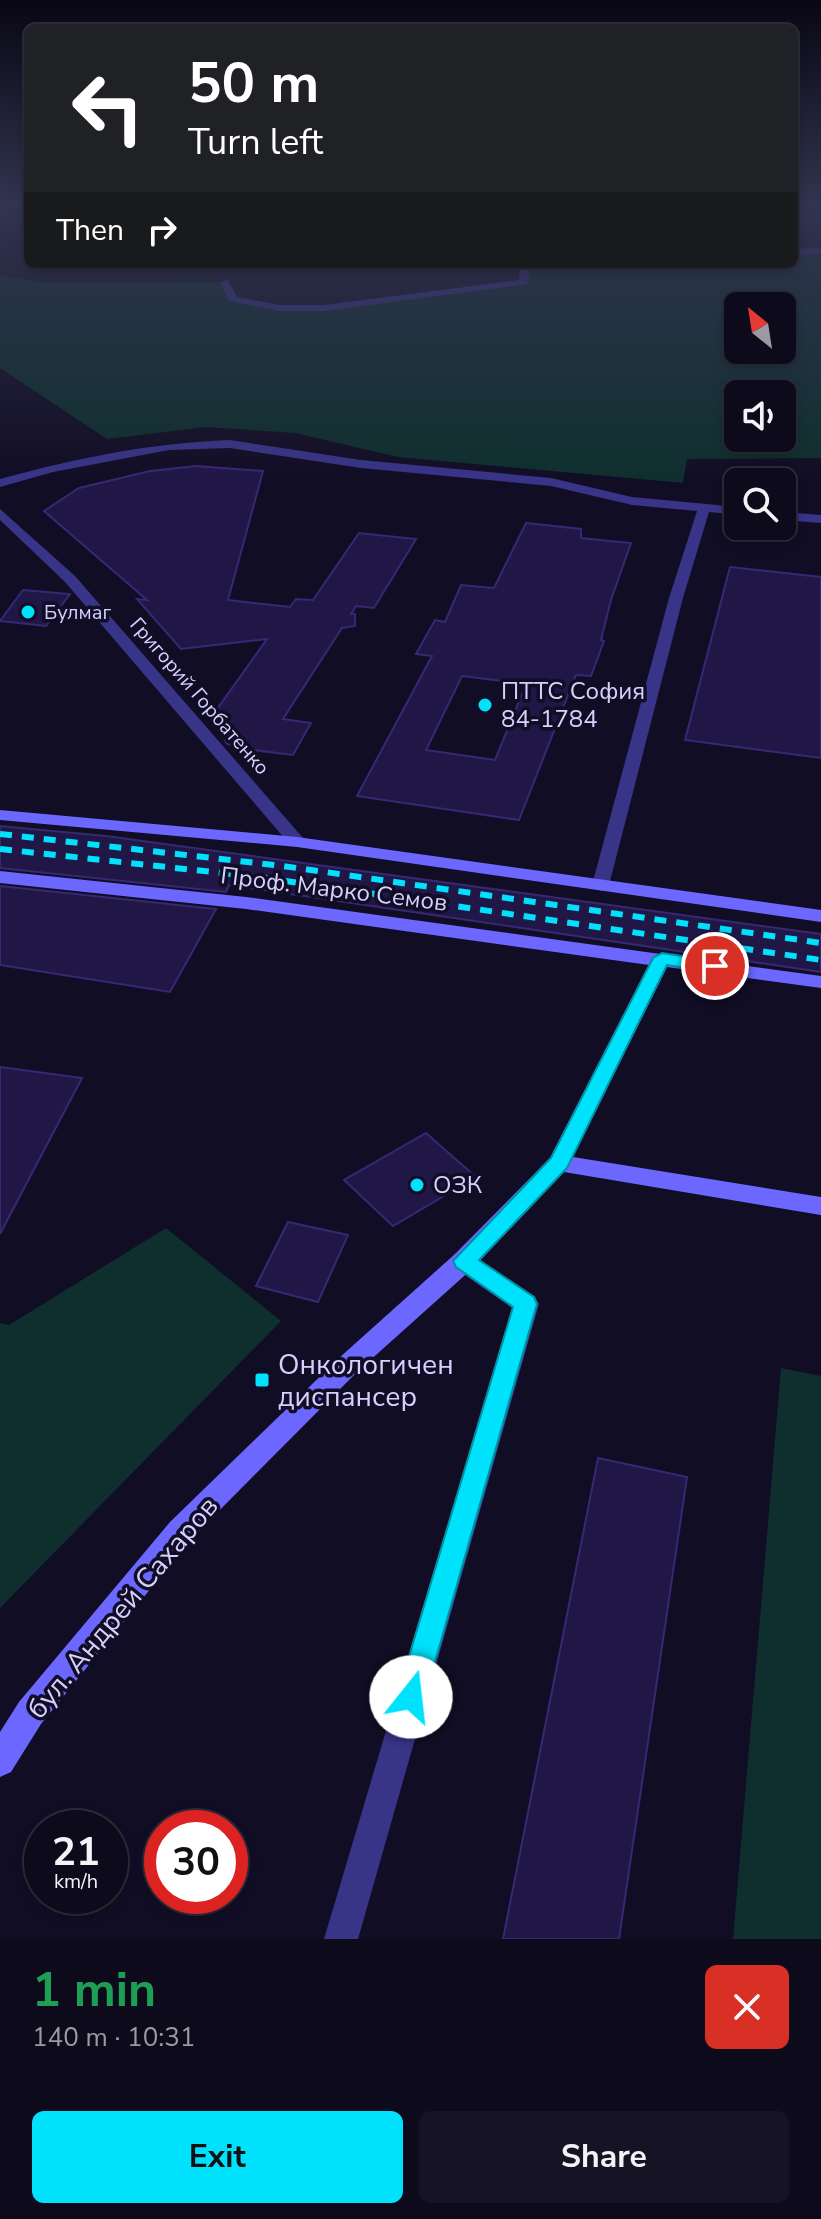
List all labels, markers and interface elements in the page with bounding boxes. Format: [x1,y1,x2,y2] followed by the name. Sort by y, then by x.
[188,45,319,122] text: 50 m
[56,56,160,160] icon: left
[188,118,323,167] text: Turn left
[140,208,184,252] icon: right
[56,210,124,251] text: Then
[724,292,796,364] north arrow
[724,292,796,540] map controls
[724,380,796,452] button: sound
[724,468,796,540] button: search
[44,599,112,626] place label: Булмаг
[19,603,37,621] marker: Булмаг
[124,612,275,781] street label: Григорий Горбатенко
[501,675,645,735] place label: ПТТС София 84-1784
[476,696,494,714] marker: ПТТС София 84-1784
[219,859,449,919] street label: Проф. Марко Семов
[681,932,749,1000] pin
[693,944,737,988] icon: arrive
[433,1169,483,1201] place label: ОЗК
[408,1176,426,1194] marker: ОЗК
[278,1346,454,1416] place label: Онкологичен диспансер
[253,1371,271,1389] marker: Онкологичен диспансер
[18,1488,227,1727] street label: бул. Андрей Сахаров
[369,1655,453,1739] position arrow
[144,1810,248,1914] speed limit sign: 30
[52,1825,100,1879] text: 21
[54,1868,98,1895] text: km/h
[32,1957,156,2023] text: 1 min
[705,1965,789,2049] button: close
[32,2020,195,2055] text: 140 m · 10:31
[32,2111,403,2203] button: Exit
[419,2111,789,2203] button: Share

